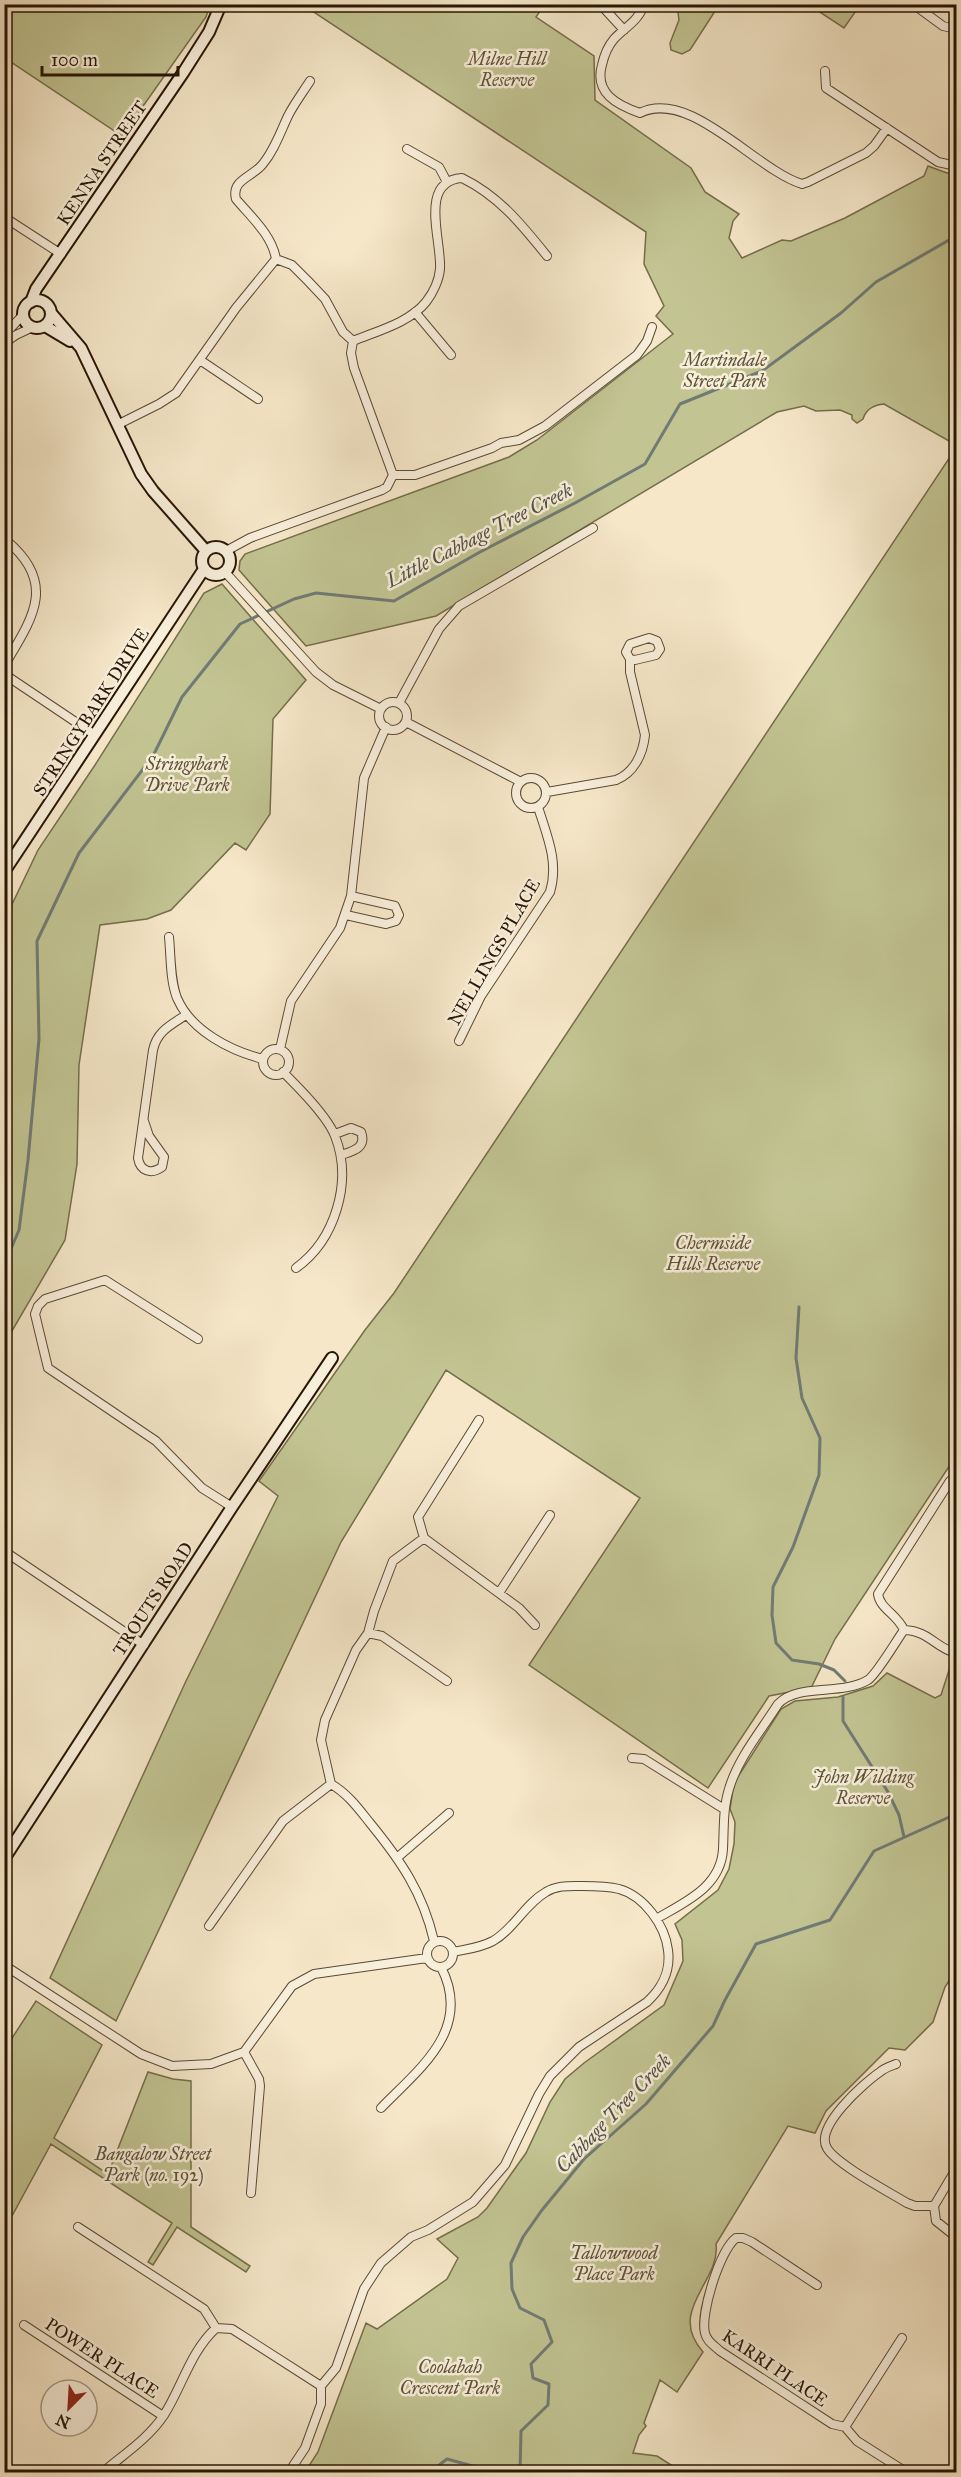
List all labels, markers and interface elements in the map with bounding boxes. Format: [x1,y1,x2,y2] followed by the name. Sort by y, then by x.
[42,39,178,77] scale bar
[466,48,548,91] park label: Milne Hill Reserve
[51,49,98,71] text: 100 m
[52,97,152,229] street label: KENNA STREET
[681,349,768,392] park label: Martindale Street Park
[381,478,576,593] water label: Little Cabbage Tree Creek
[28,624,154,800] street label: STRINGYBARK DRIVE
[144,753,230,796] park label: Stringybark Drive Park
[443,875,545,1029] street label: NELLINGS PLACE
[665,1232,761,1275] park label: Chermside Hills Reserve
[108,1538,198,1660] street label: TROUTS ROAD
[811,1766,915,1809] park label: John Wilding Reserve
[550,2048,676,2177] water label: Cabbage Tree Creek
[94,2143,213,2187] park label: Bangalow Street Park (no. 192)
[570,2242,659,2285] park label: Tallowwood Place Park
[41,2313,163,2403] street label: POWER PLACE
[718,2325,832,2412] street label: KARRI PLACE
[400,2356,500,2399] park label: Coolabah Crescent Park
[39,2378,99,2438] north arrow
[53,2410,73,2433] text: N

